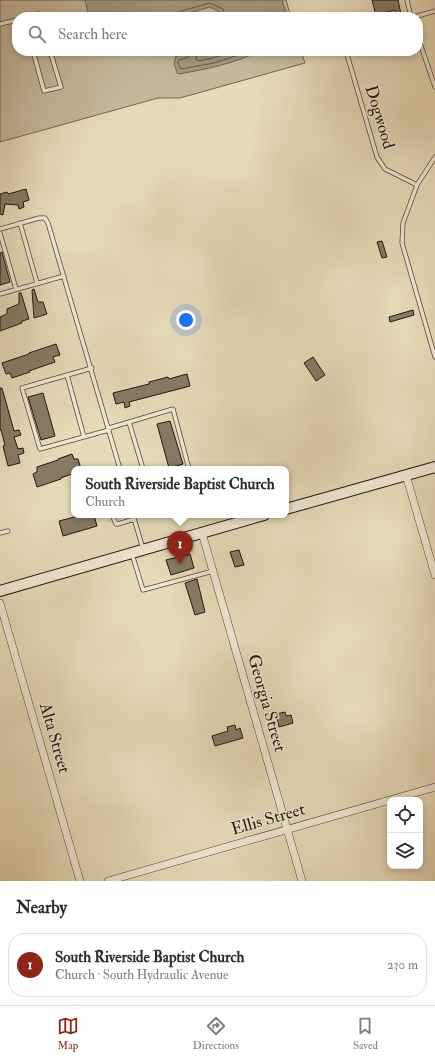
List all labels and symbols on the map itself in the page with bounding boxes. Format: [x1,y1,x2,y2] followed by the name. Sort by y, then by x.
[360,83,400,152] street label: Dogwood
[176,310,196,330] your location
[167,531,193,564] pin: 1
[243,652,291,755] street label: Georgia Street
[35,699,75,776] street label: Alta Street
[229,798,308,840] street label: Ellis Street

